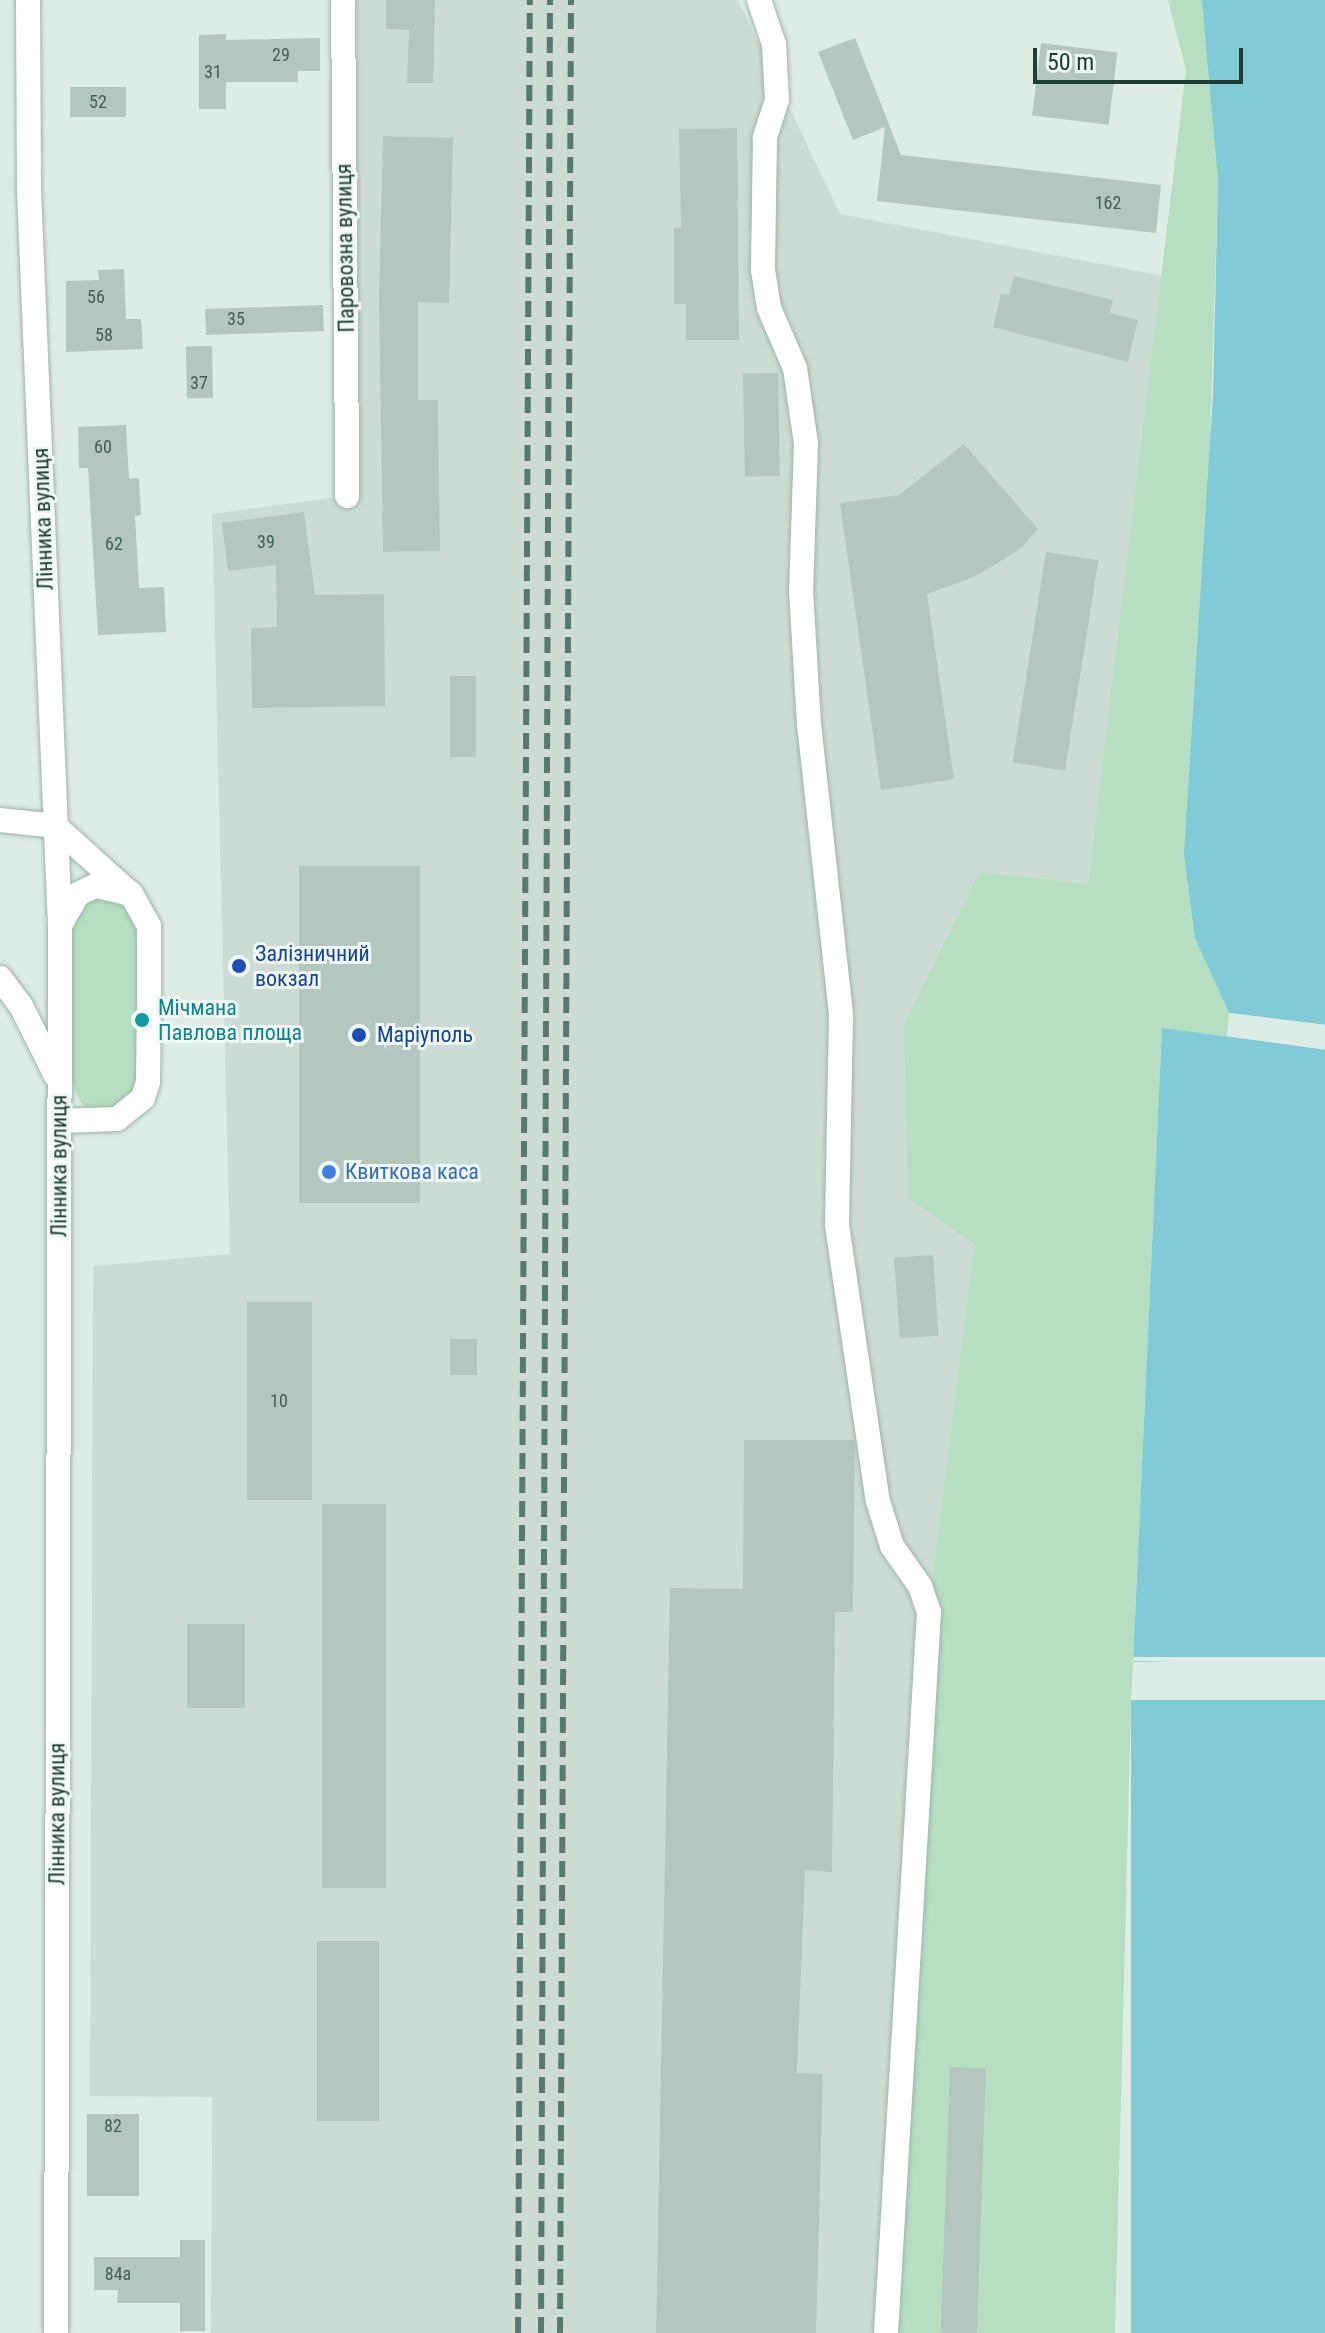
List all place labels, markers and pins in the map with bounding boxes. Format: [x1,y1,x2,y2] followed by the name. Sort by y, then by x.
[255,940,370,992] place label: Залізничний вокзал
[230,957,248,975] marker: Залізничний вокзал
[158,994,302,1046] place label: Мічмана Павлова площа
[133,1011,151,1029] marker: Мічмана Павлова площа
[377,1022,473,1048] place label: Маріуполь
[348,1024,370,1046] marker: Маріуполь
[345,1159,479,1185] place label: Квиткова каса
[320,1163,338,1181] marker: Квиткова каса

